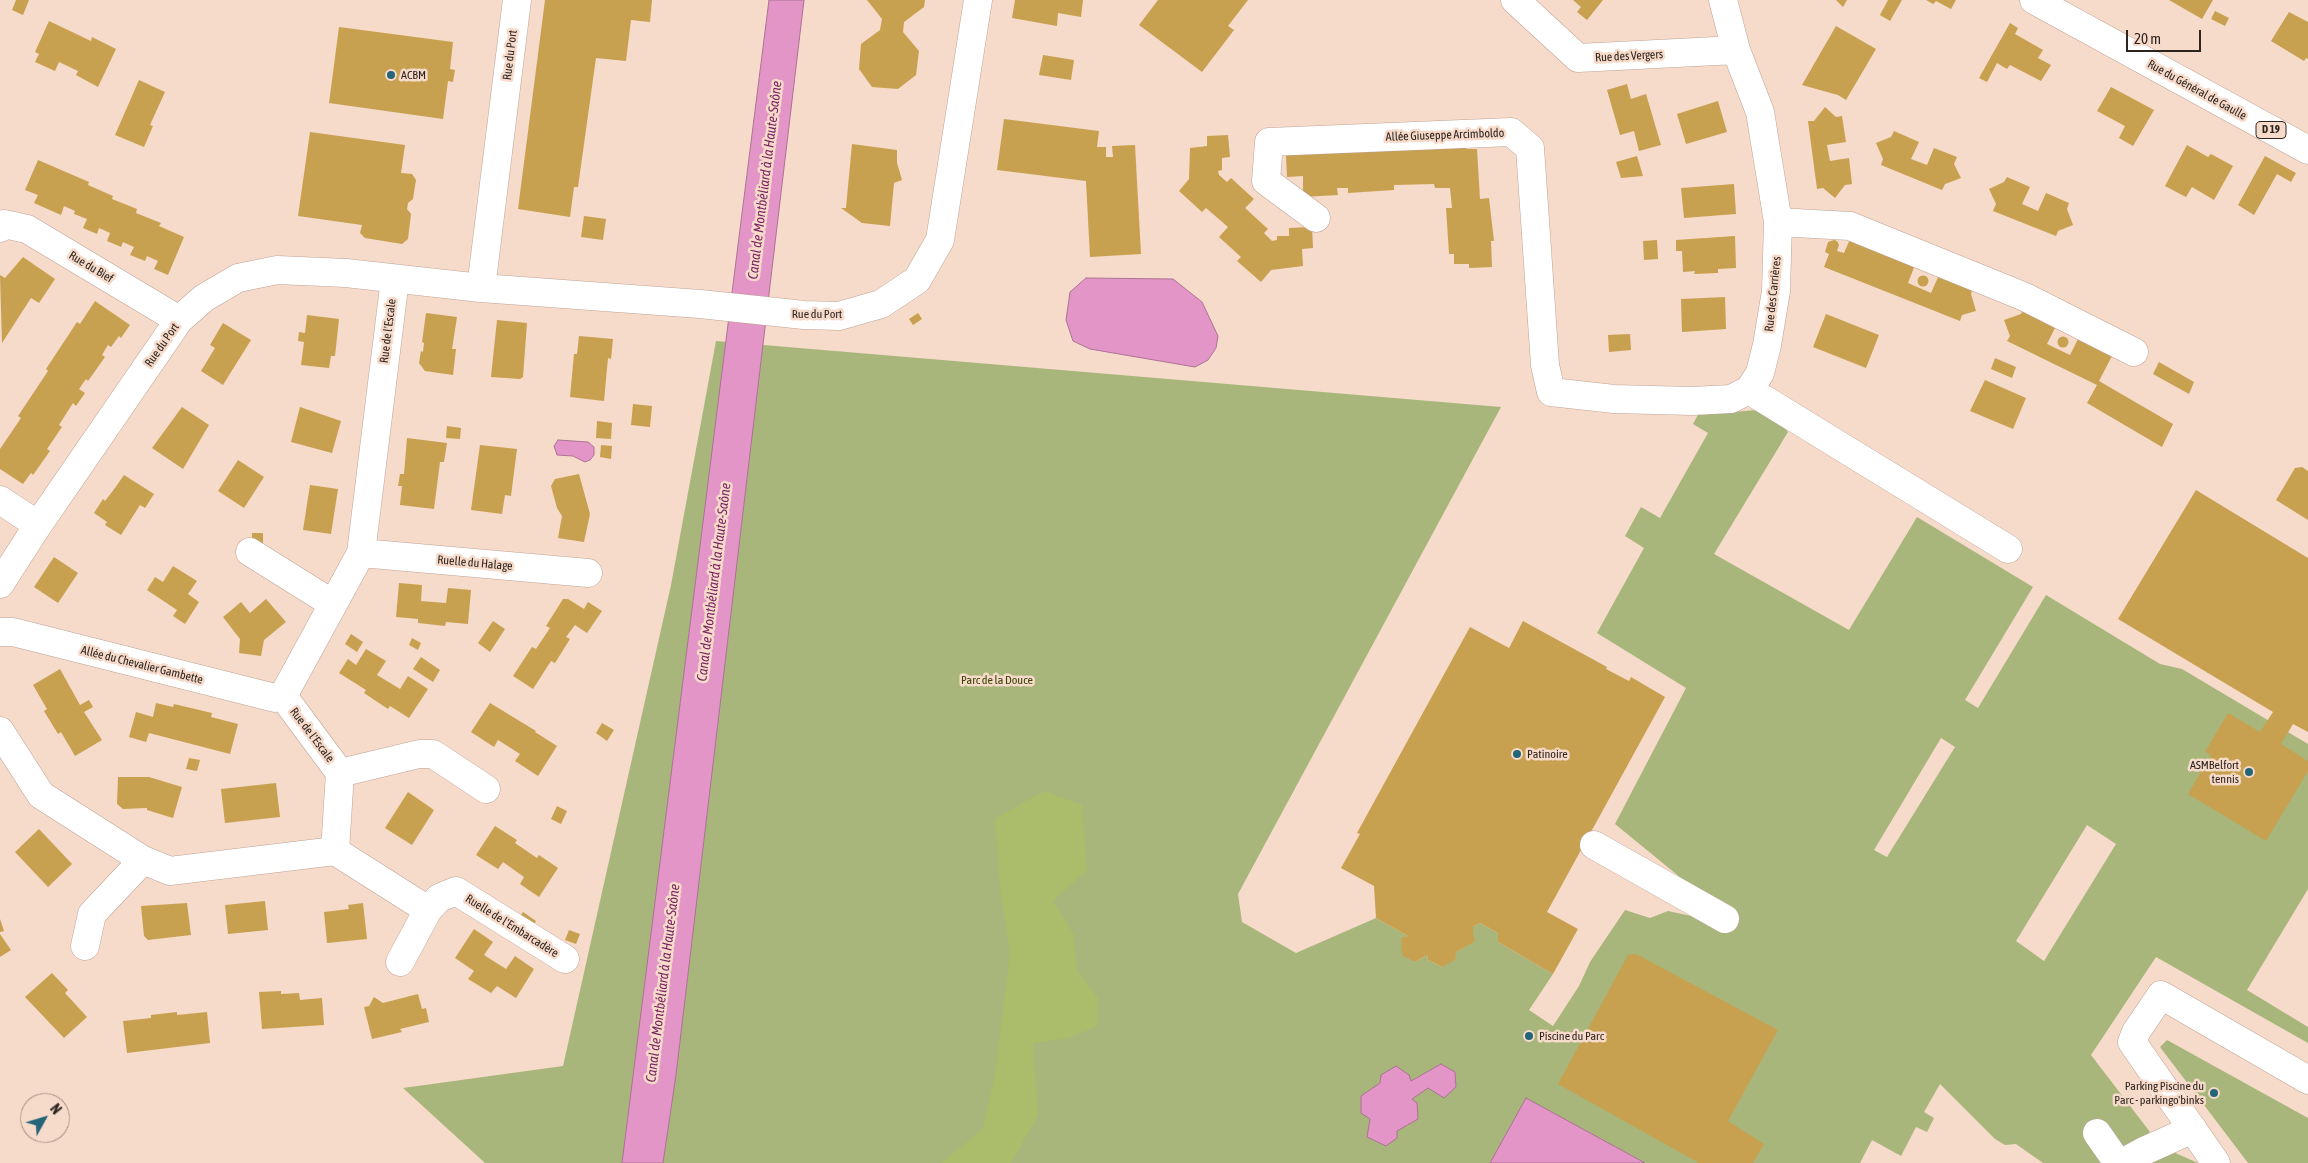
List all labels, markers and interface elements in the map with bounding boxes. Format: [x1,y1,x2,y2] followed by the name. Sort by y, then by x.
[2128,20,2203,52] scale bar
[500,29,520,81] street label: Rue du Port
[2134,30,2161,47] text: 20 m
[1595,47,1663,65] street label: Rue des Vergers
[2145,57,2249,123] street label: Rue du Général de Gaulle
[401,68,426,82] place label: ACBM
[385,69,397,81] marker: ACBM
[744,80,786,280] water label: Canal de Montbéliard à la Haute-Saône
[2256,122,2286,138] road number: D 19
[1385,126,1505,144] street label: Allée Giuseppe Arcimboldo
[66,248,116,286] street label: Rue du Bief
[1762,256,1784,332] street label: Rue des Carrières
[377,298,399,364] street label: Rue de l'Escale
[792,307,842,321] street label: Rue du Port
[142,320,182,370] street label: Rue du Port
[693,482,735,682] water label: Canal de Montbéliard à la Haute-Saône
[437,553,513,573] street label: Ruelle du Halage
[80,643,204,687] street label: Allée du Chevalier Gambette
[961,673,1033,687] park label: Parc de la Douce
[287,705,337,765] street label: Rue de l'Escale
[1527,747,1568,761] place label: Patinoire
[1511,748,1523,760] marker: Patinoire
[2190,758,2239,786] place label: ASMBelfort tennis
[2243,766,2255,778] marker: ASMBelfort tennis
[642,883,684,1083] water label: Canal de Montbéliard à la Haute-Saône
[463,891,561,961] street label: Ruelle de l'Embarcadère
[1539,1029,1604,1043] place label: Piscine du Parc
[1523,1030,1535,1042] marker: Piscine du Parc
[2114,1079,2204,1107] place label: Parking Piscine du Parc - parkingo'binks
[2208,1087,2220,1099] marker: Parking Piscine du Parc - parkingo'binks
[20,1093,70,1143] north arrow
[47,1101,65,1117] text: N

